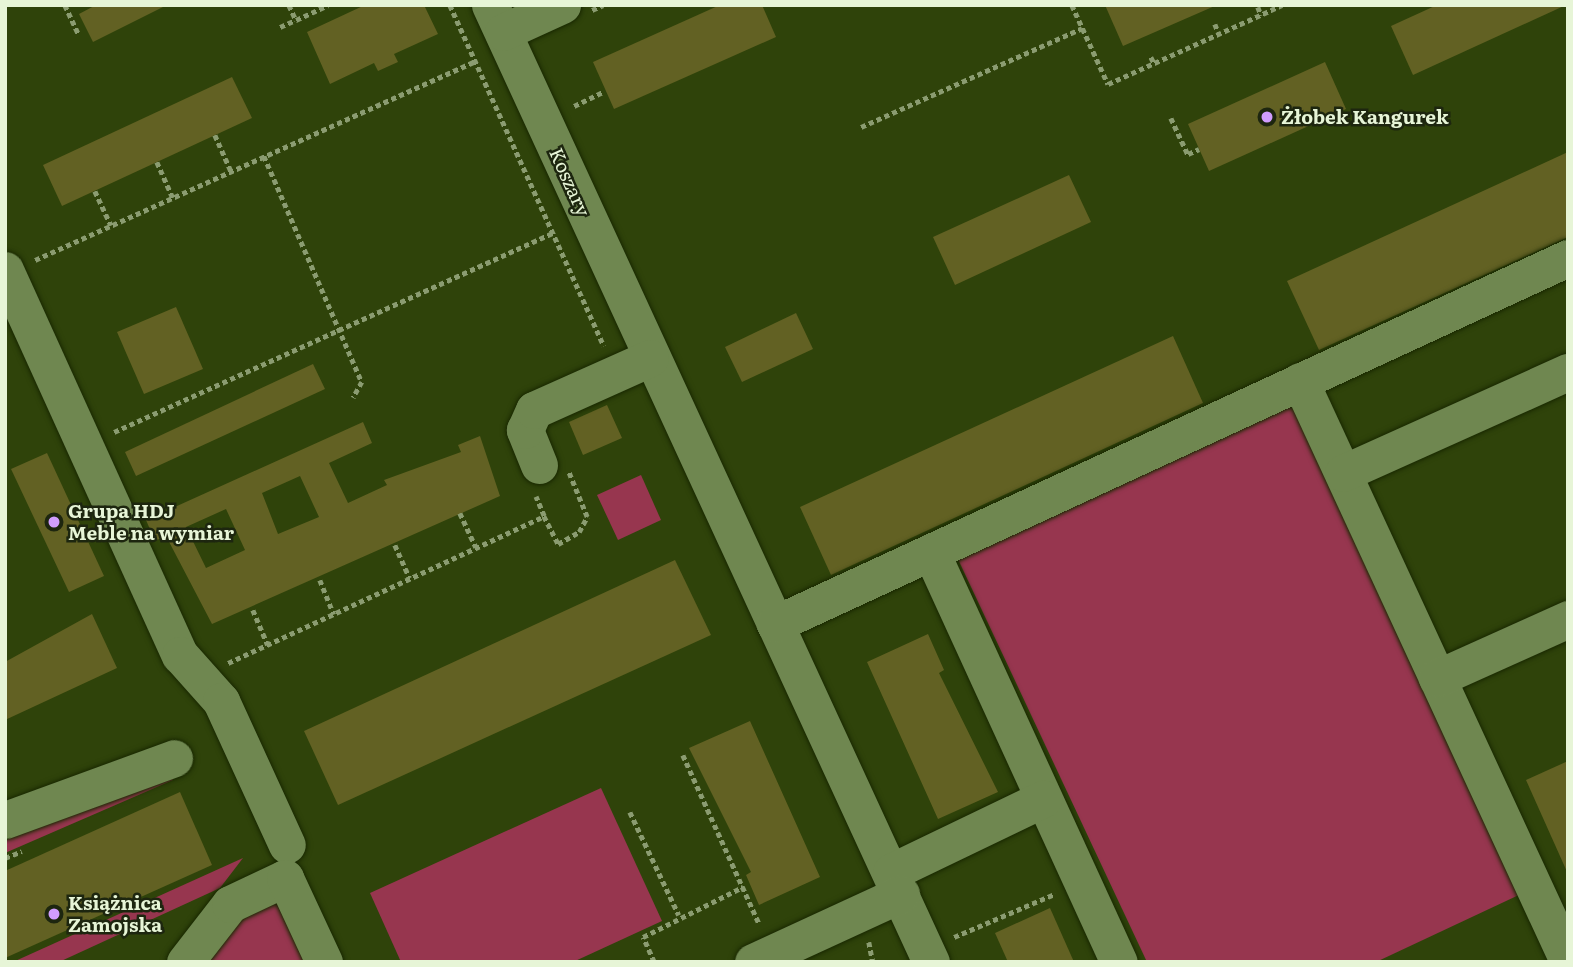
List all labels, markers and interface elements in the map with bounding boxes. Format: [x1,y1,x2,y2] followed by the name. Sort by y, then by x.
[1281,106,1449,128] place label: Żłobek Kangurek
[1259,109,1275,125] marker: Żłobek Kangurek
[545,144,595,220] street label: Koszary
[68,500,234,544] place label: Grupa HDJ Meble na wymiar
[46,514,62,530] marker: Grupa HDJ Meble na wymiar
[68,892,162,936] place label: Książnica Zamojska
[46,906,62,922] marker: Książnica Zamojska

